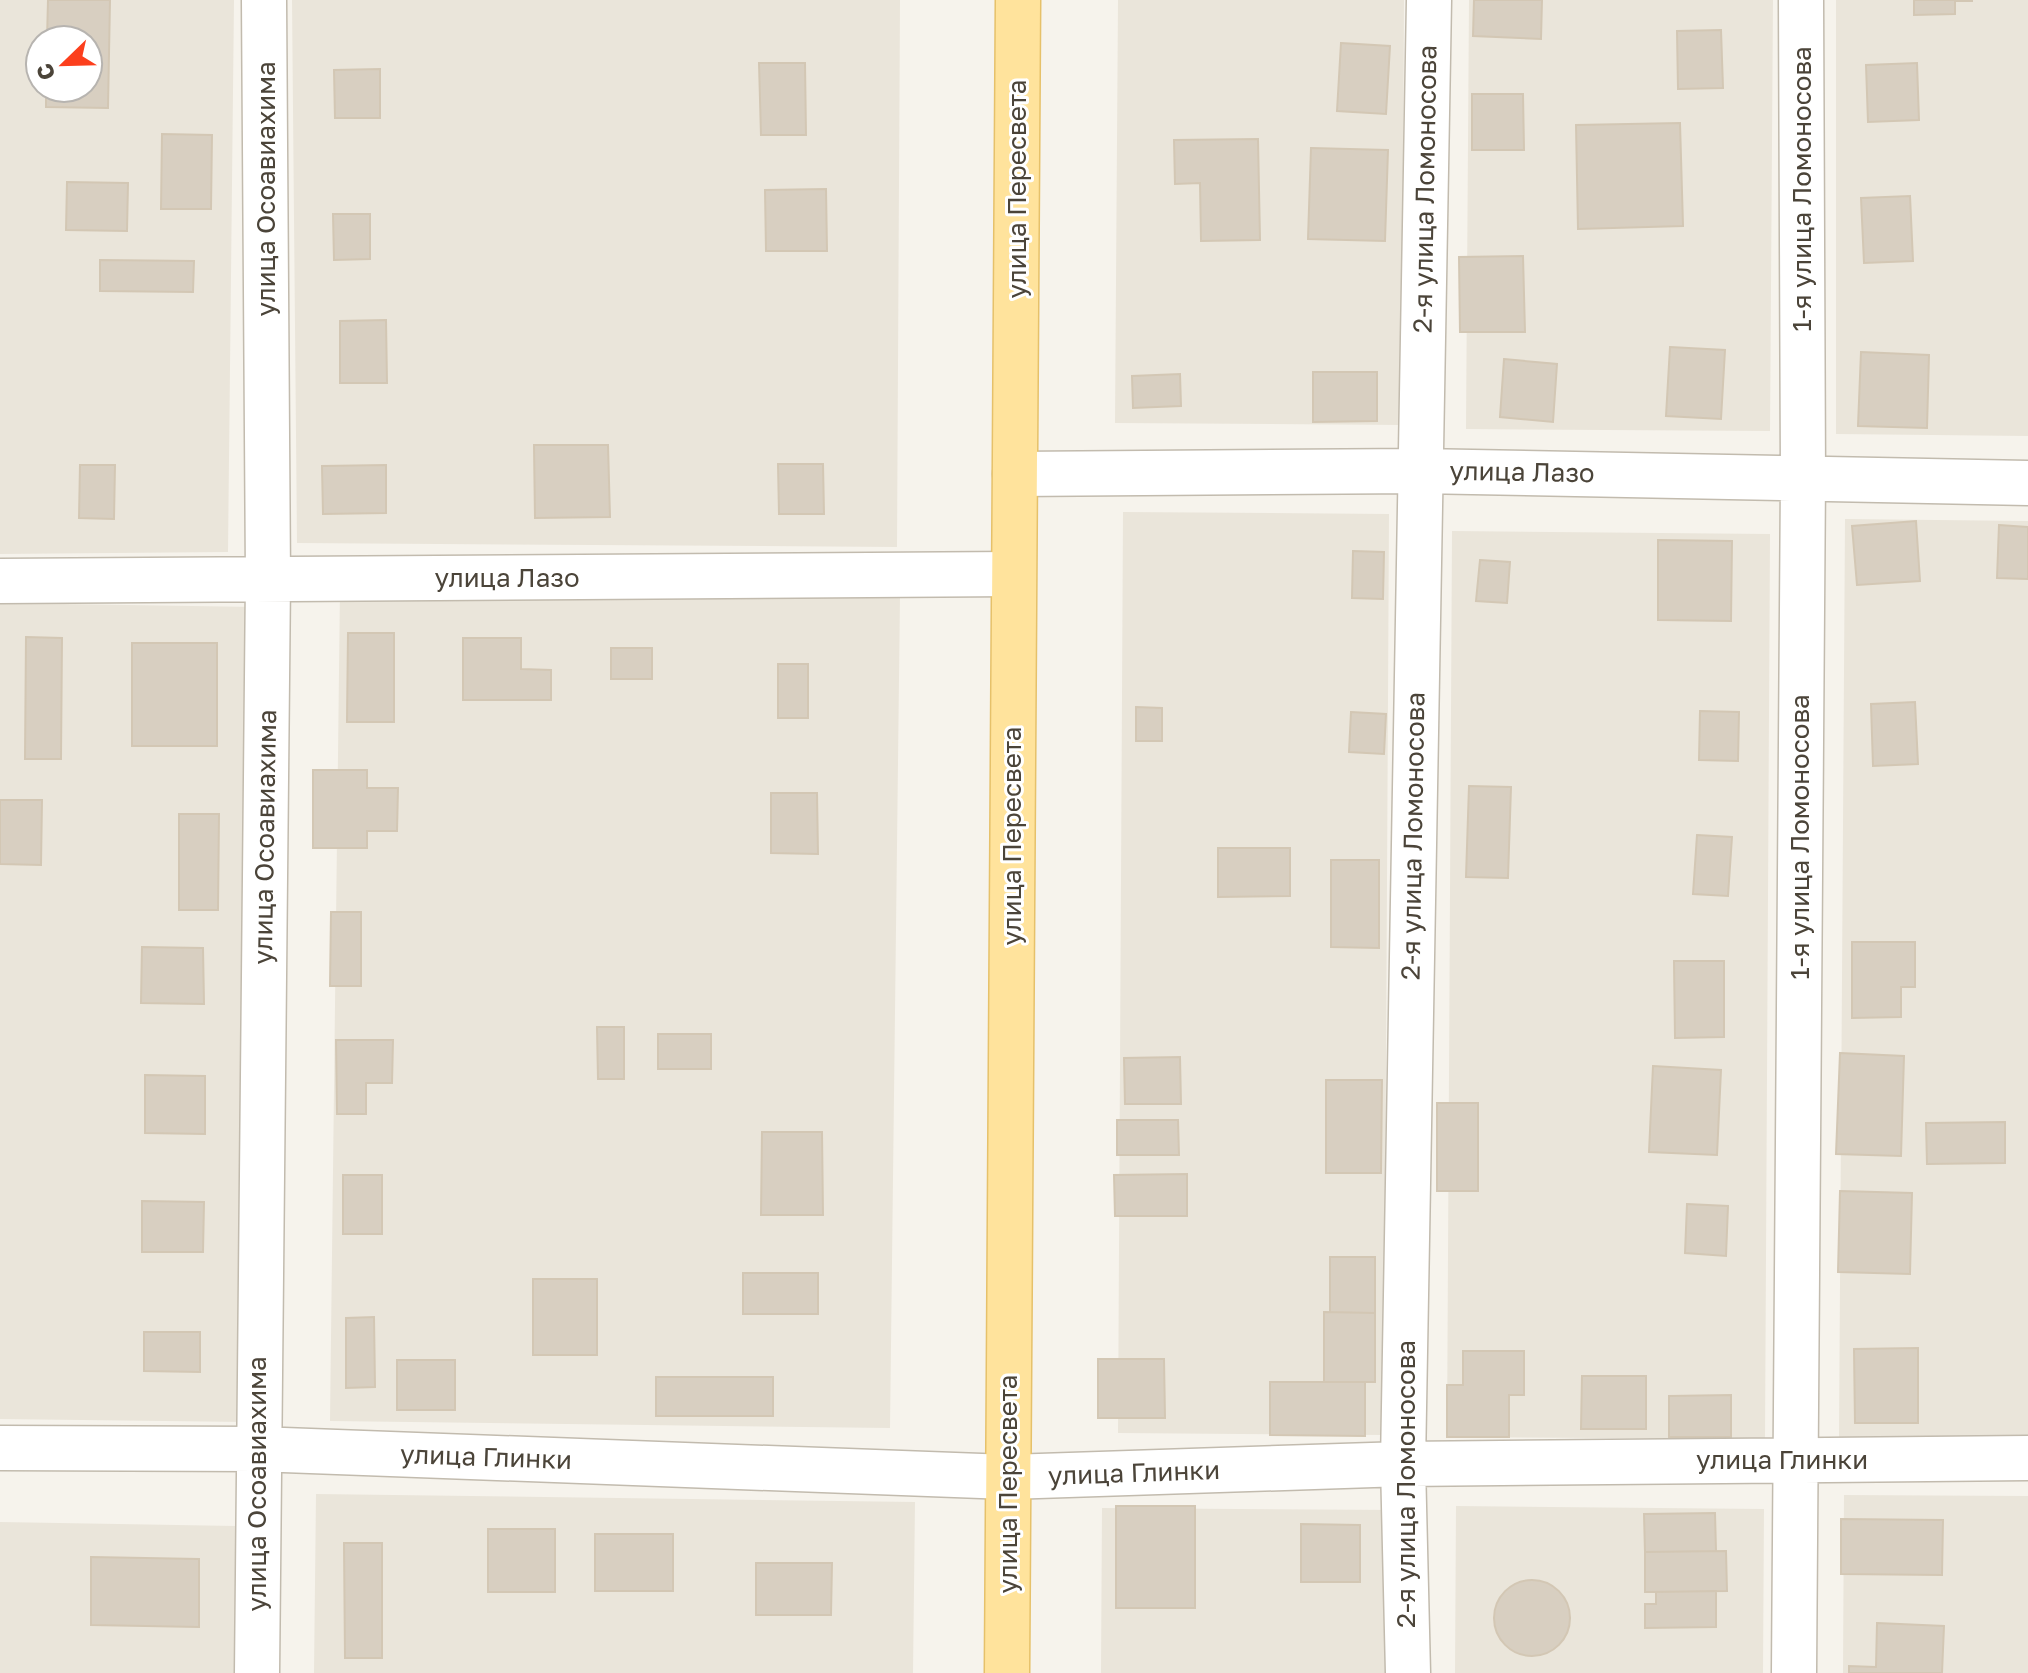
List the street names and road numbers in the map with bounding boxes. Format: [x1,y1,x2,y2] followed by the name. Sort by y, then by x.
[1406,45,1443,333] street label: 2-я улица Ломоносова
[1786,46,1817,332] street label: 1-я улица Ломоносова
[250,61,281,317] street label: улица Осоавиахима
[1001,80,1032,298] street label: улица Пересвета
[1449,455,1595,488] street label: улица Лазо
[434,562,580,593] street label: улица Лазо
[1394,692,1431,980] street label: 2-я улица Ломоносова
[1784,694,1815,980] street label: 1-я улица Ломоносова
[247,709,282,965] street label: улица Осоавиахима
[996,727,1027,945] street label: улица Пересвета
[1390,1340,1421,1628] street label: 2-я улица Ломоносова
[241,1356,272,1612] street label: улица Осоавиахима
[992,1375,1023,1593] street label: улица Пересвета
[399,1438,573,1475] street label: улица Глинки
[1696,1444,1868,1475] street label: улица Глинки
[1047,1454,1221,1491] street label: улица Глинки

